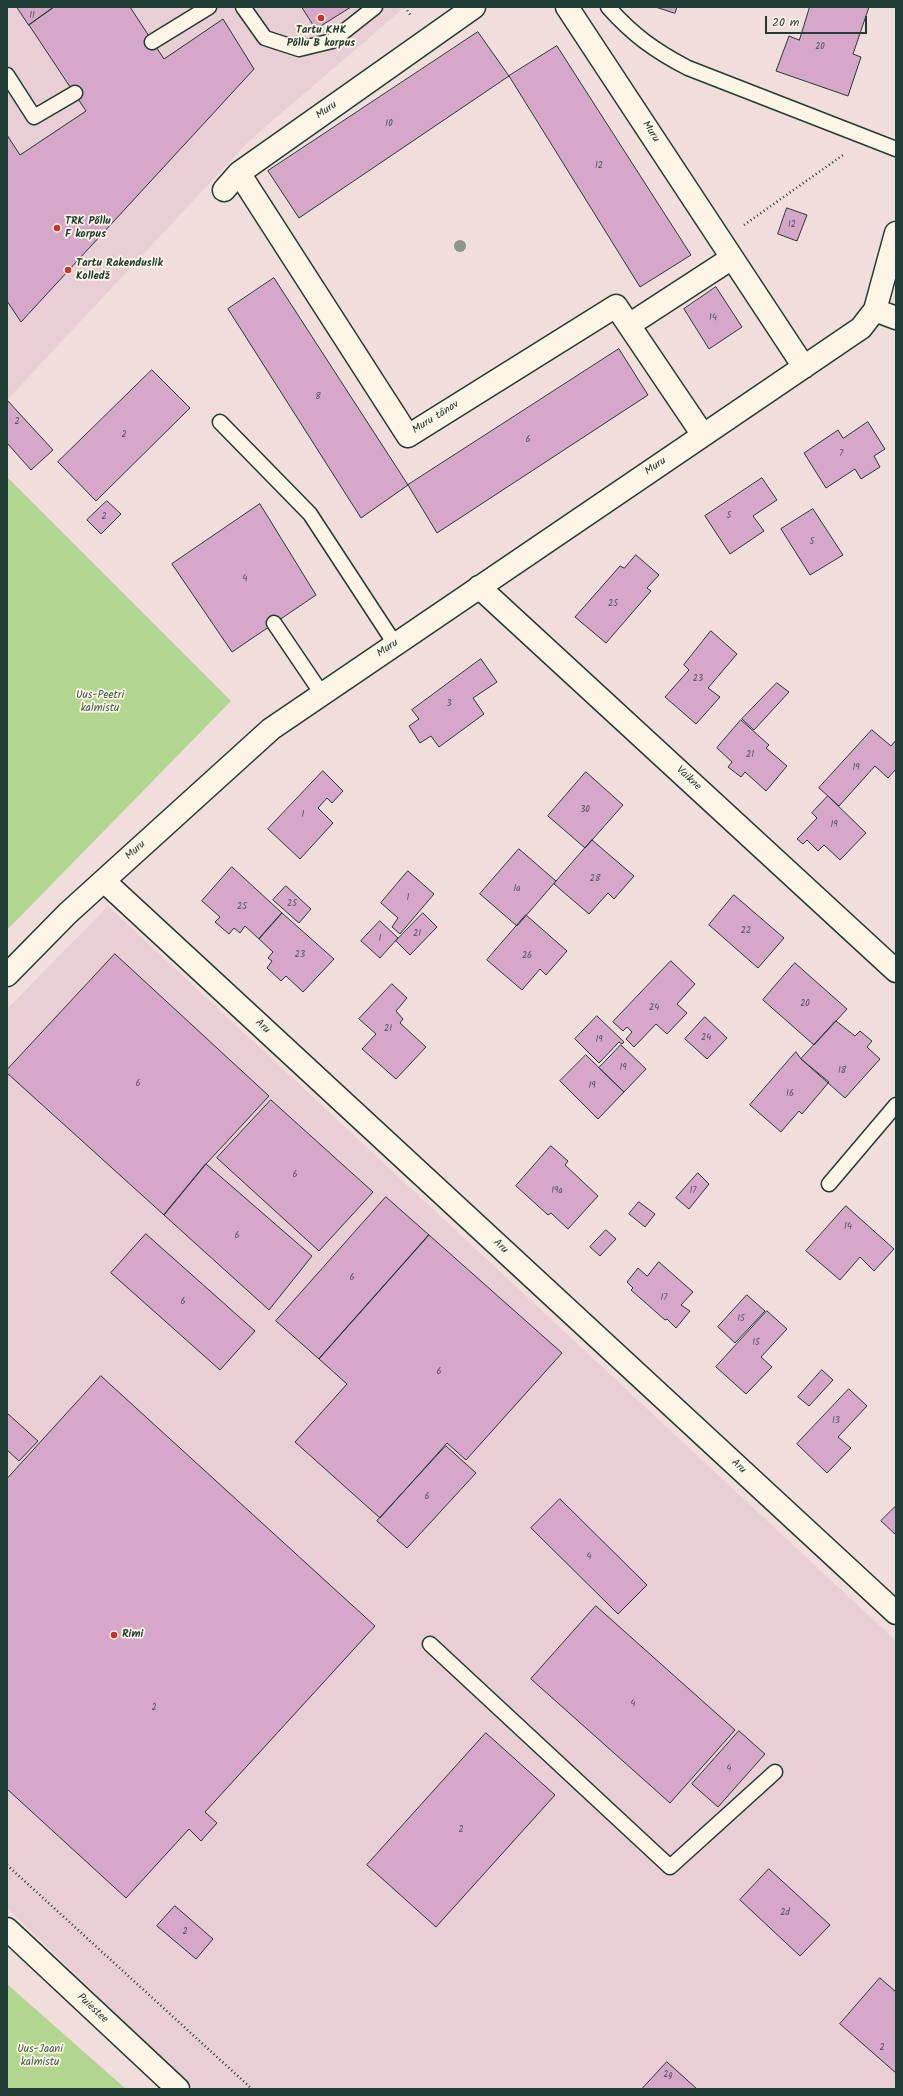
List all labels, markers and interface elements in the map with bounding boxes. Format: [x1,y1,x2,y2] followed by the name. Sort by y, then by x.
[767,8,869,34] scale bar
[29,11,35,21] house number: 11
[316,13,326,23] marker: Tartu KHK Põllu B korpus
[772,13,799,32] text: 20 m
[287,24,355,50] place label: Tartu KHK Põllu B korpus
[815,42,825,52] house number: 20
[314,99,340,123] street label: Muru
[385,119,393,129] house number: 10
[638,119,662,145] street label: Muru
[595,161,603,171] house number: 12
[65,215,111,241] place label: TRK Põllu F korpus
[788,220,796,230] house number: 12
[52,223,62,233] marker: TRK Põllu F korpus
[76,257,163,283] place label: Tartu Rakenduslik Kolledž
[63,265,73,275] marker: Tartu Rakenduslik Kolledž
[709,313,717,323] house number: 14
[315,392,321,402] house number: 8
[410,399,462,437] street label: Muru tänav
[14,417,20,427] house number: 2
[121,430,127,440] house number: 2
[525,435,531,445] house number: 6
[839,449,843,459] house number: 7
[643,455,669,479] street label: Muru
[727,511,731,521] house number: 5
[101,512,107,522] house number: 2
[810,537,814,547] house number: 5
[243,574,247,584] house number: 4
[608,599,618,609] house number: 25
[375,637,401,661] street label: Muru
[693,674,703,684] house number: 23
[76,689,124,715] park label: Uus-Peetri kalmistu
[446,699,452,709] house number: 3
[746,750,754,760] house number: 21
[852,763,860,773] house number: 19
[673,764,703,794] street label: Vaikne
[580,805,590,815] house number: 30
[302,810,304,820] house number: 1
[830,820,838,830] house number: 19
[123,838,149,864] street label: Muru
[590,874,600,884] house number: 28
[513,884,521,894] house number: 1a
[407,893,409,903] house number: 1
[287,899,297,909] house number: 25
[237,902,247,912] house number: 25
[741,926,751,936] house number: 22
[413,929,421,939] house number: 21
[379,934,381,944] house number: 1
[295,950,305,960] house number: 23
[522,951,532,961] house number: 26
[800,999,810,1009] house number: 20
[649,1003,659,1013] house number: 24
[252,1017,272,1037] street label: Aru
[384,1024,392,1034] house number: 21
[701,1033,711,1043] house number: 24
[595,1035,603,1045] house number: 19
[619,1063,627,1073] house number: 19
[838,1066,846,1076] house number: 18
[135,1079,141,1089] house number: 6
[588,1081,596,1091] house number: 19
[786,1089,794,1099] house number: 16
[292,1170,298,1180] house number: 6
[551,1186,563,1196] house number: 19a
[690,1186,696,1196] house number: 17
[844,1222,852,1232] house number: 14
[234,1231,240,1241] house number: 6
[490,1237,510,1257] street label: Aru
[349,1273,355,1283] house number: 6
[661,1293,667,1303] house number: 17
[180,1297,186,1307] house number: 6
[737,1314,745,1324] house number: 15
[752,1338,760,1348] house number: 15
[436,1367,442,1377] house number: 6
[832,1416,840,1426] house number: 13
[728,1457,748,1477] street label: Aru
[424,1492,430,1502] house number: 6
[587,1552,591,1562] house number: 4
[122,1628,143,1642] place label: Rimi
[109,1630,119,1640] marker: Rimi
[631,1699,635,1709] house number: 4
[151,1703,157,1713] house number: 2
[727,1764,731,1774] house number: 4
[458,1825,464,1835] house number: 2
[780,1908,790,1918] house number: 2d
[182,1927,188,1937] house number: 2
[74,1991,110,2027] street label: Puiestee
[17,2043,63,2069] park label: Uus-Jaani kalmistu
[879,2043,885,2053] house number: 2
[663,2070,673,2080] house number: 2g

